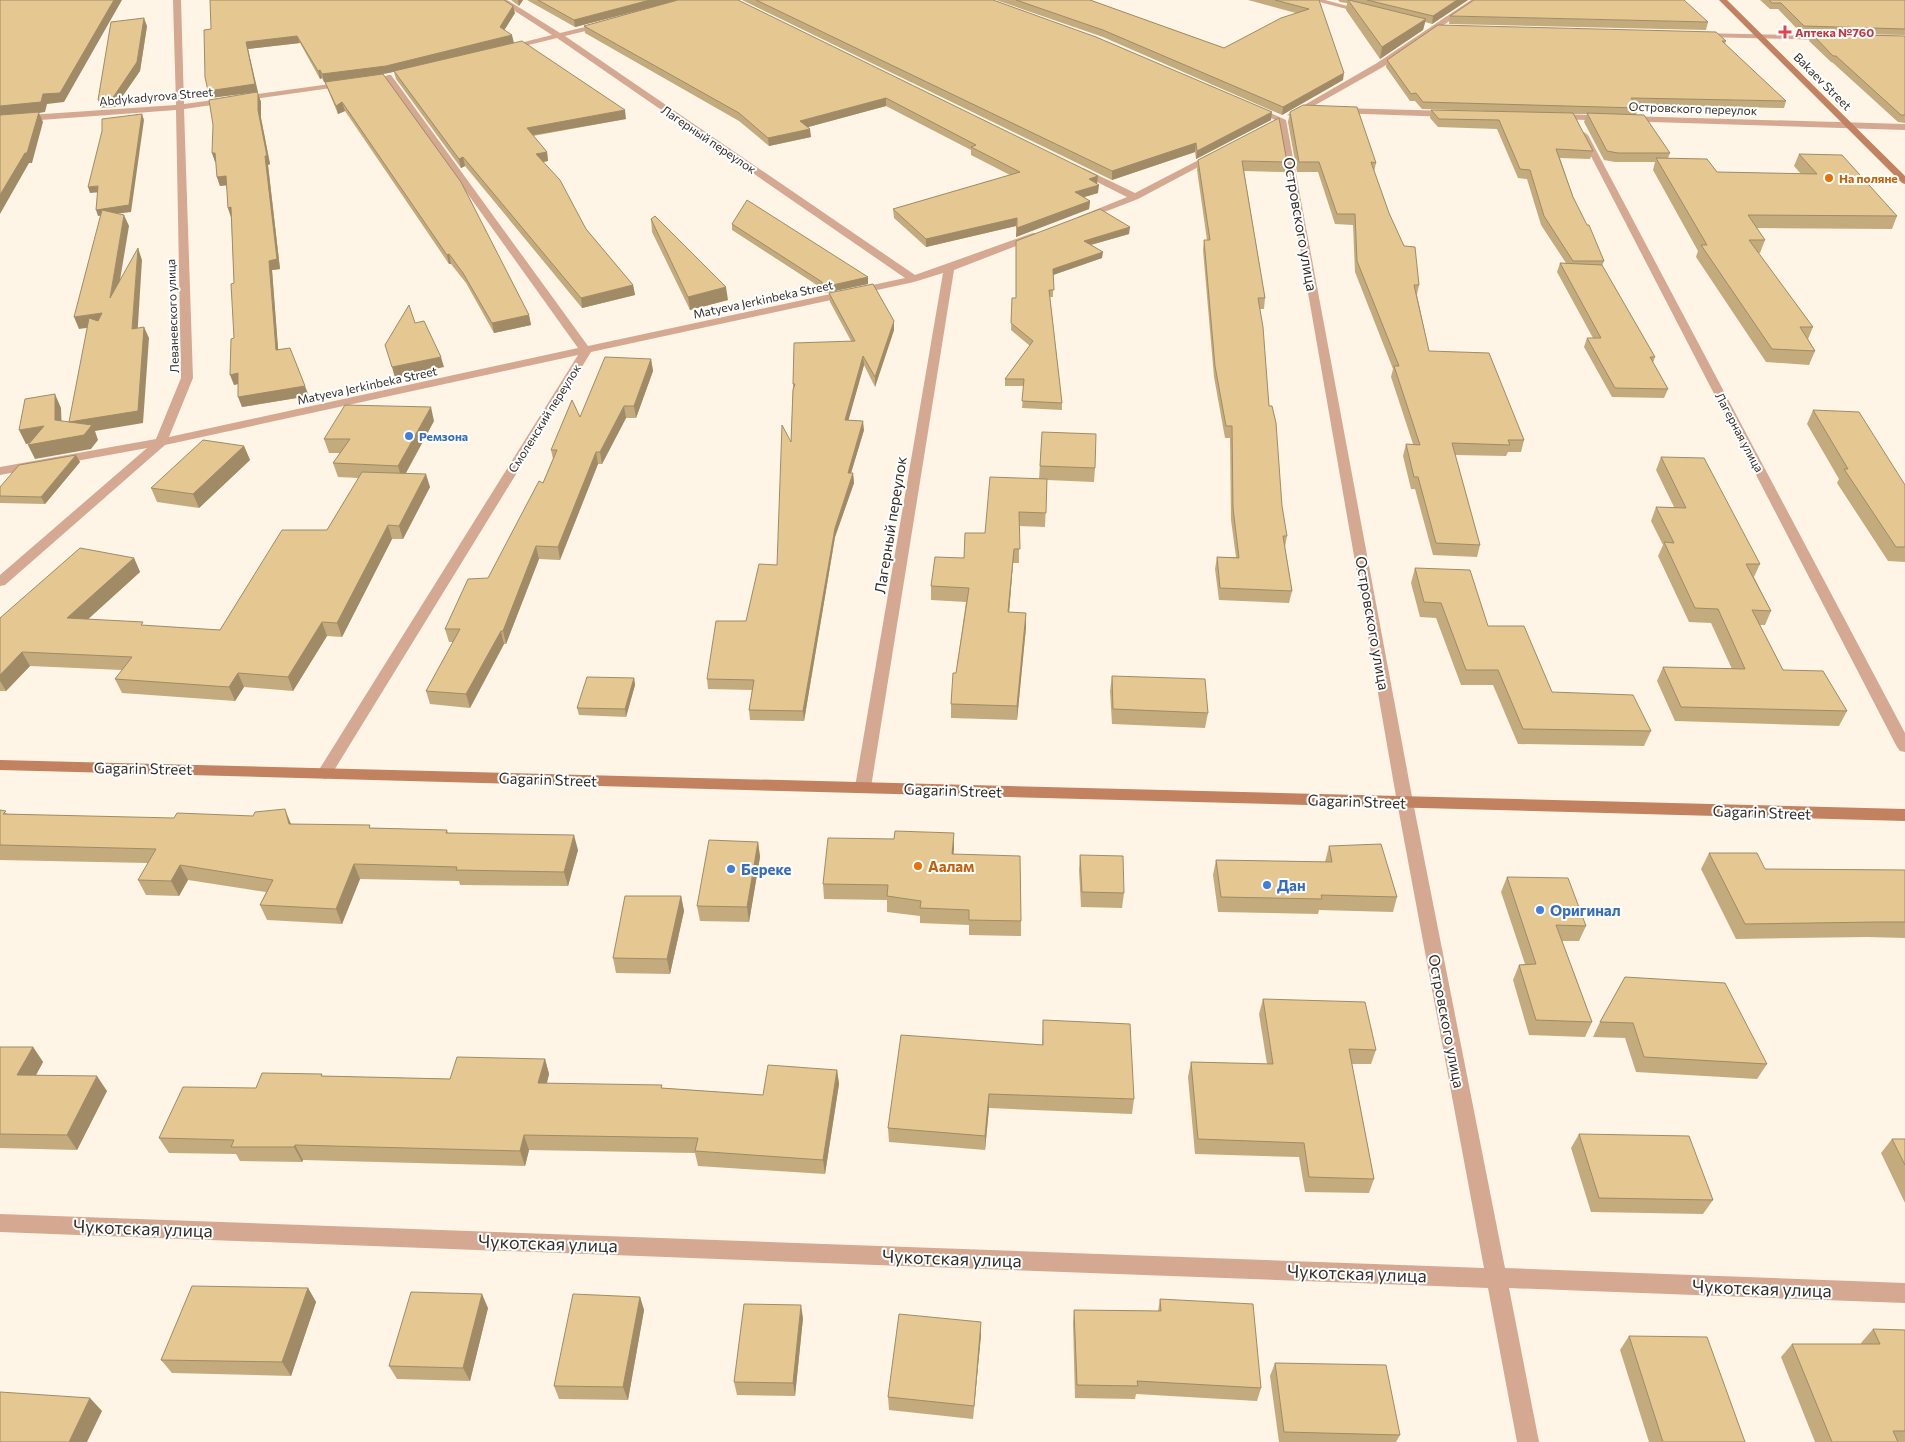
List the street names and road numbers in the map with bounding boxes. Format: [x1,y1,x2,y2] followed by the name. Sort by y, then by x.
[1791,49,1855,113] street label: Bakaev Street
[98,84,214,108] street label: Abdykadyrova Street
[1629,99,1758,117] street label: Островского переулок
[659,102,759,176] street label: Лагерный переулок
[1280,156,1322,292] street label: Островского улица
[163,259,181,373] street label: Леваневского улица
[692,277,835,322] street label: Matyeva Jerkinbeka Street
[505,361,583,475] street label: Смоленский переулок
[296,363,439,408] street label: Matyeva Jerkinbeka Street
[1713,390,1767,474] street label: Лагерная улица
[870,455,910,595] street label: Лагерный переулок
[1352,555,1394,691] street label: Островского улица
[94,758,192,778] street label: Gagarin Street
[499,768,597,790] street label: Gagarin Street
[904,779,1002,801] street label: Gagarin Street
[1308,790,1406,812] street label: Gagarin Street
[1713,801,1811,823] street label: Gagarin Street
[1425,953,1469,1089] street label: Островского улица
[73,1215,213,1241] street label: Чукотская улица
[478,1230,618,1256] street label: Чукотская улица
[882,1245,1022,1271] street label: Чукотская улица
[1287,1260,1427,1286] street label: Чукотская улица
[1692,1275,1832,1301] street label: Чукотская улица

